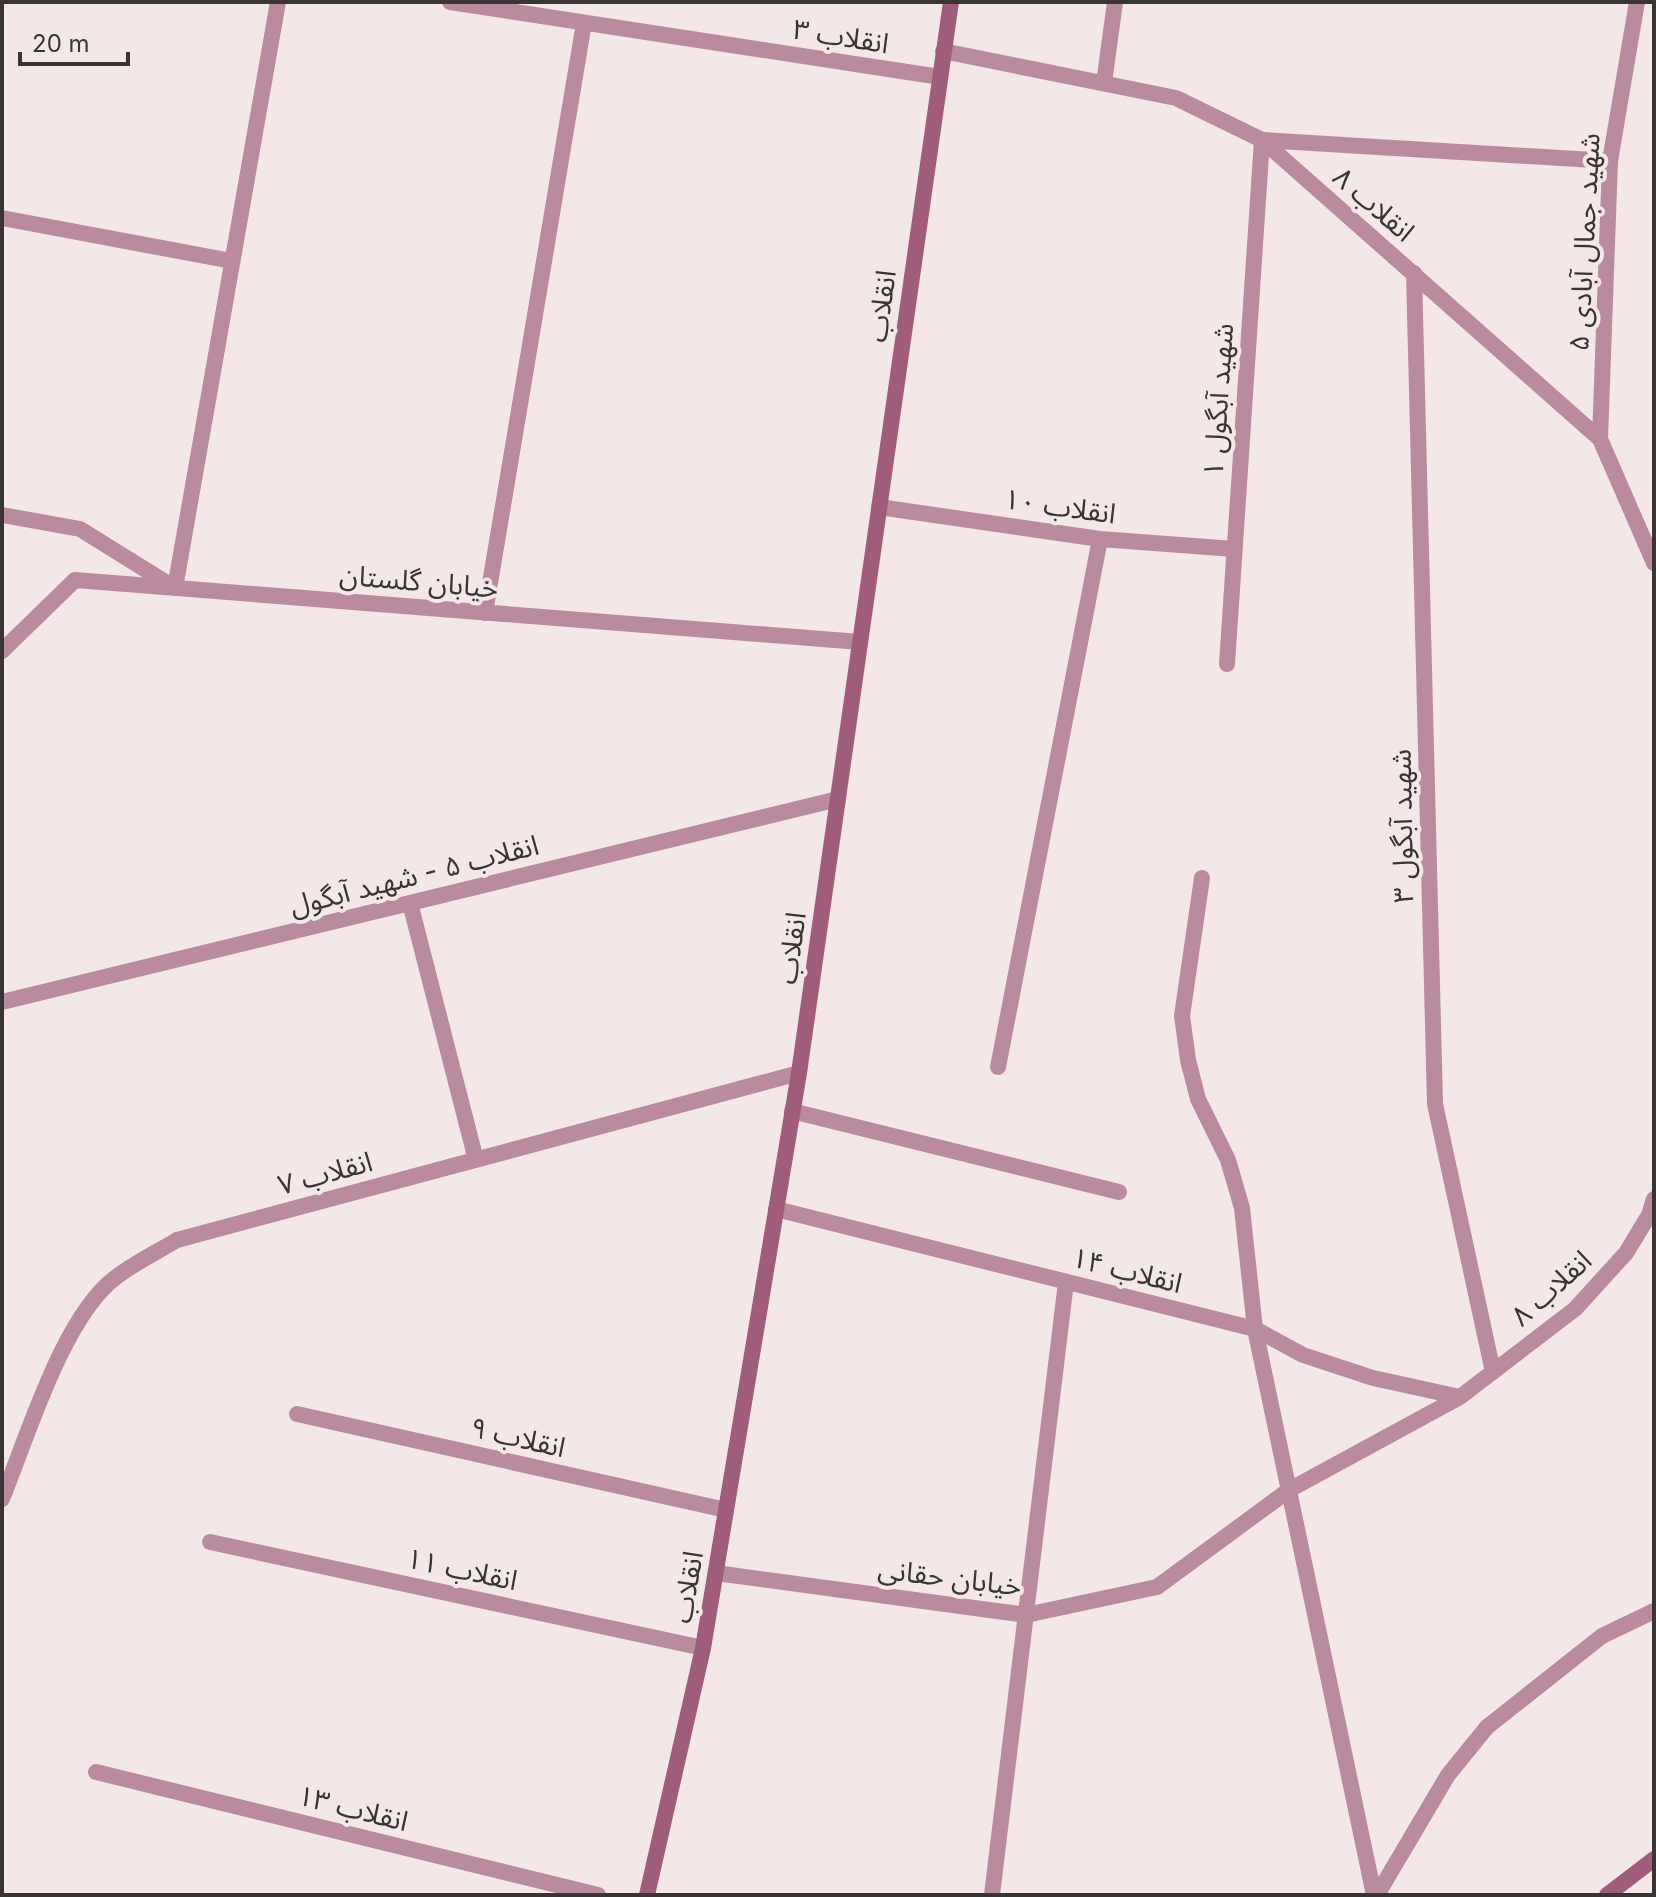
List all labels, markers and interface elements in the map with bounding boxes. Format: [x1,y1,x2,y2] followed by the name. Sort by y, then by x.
[791,12,891,60] street label: انقلاب ۳
[20,16,128,66] scale bar
[32,29,90,58] text: 20 m
[1561,132,1607,352] street label: شهید جمال آبادی ۵
[1326,159,1422,249] street label: انقلاب ۸
[859,268,903,344] street label: انقلاب
[1196,322,1240,478] street label: شهید آبگول ۱
[1002,481,1118,531] street label: انقلاب ۱۰
[338,557,500,605] street label: خیابان گلستان
[1384,749,1420,903] street label: شهید آبگول ۳
[286,828,542,922] street label: انقلاب ۵ - شهید آبگول
[769,910,813,986] street label: انقلاب
[274,1144,376,1202] street label: انقلاب ۷
[1068,1240,1186,1300] street label: انقلاب ۱۴
[1504,1243,1598,1333] street label: انقلاب ۸
[467,1410,569,1464] street label: انقلاب ۹
[403,1541,521,1597] street label: انقلاب ۱۱
[664,1548,710,1626] street label: انقلاب
[876,1551,1024,1603] street label: خیابان حقانی
[294,1778,412,1838] street label: انقلاب ۱۳

